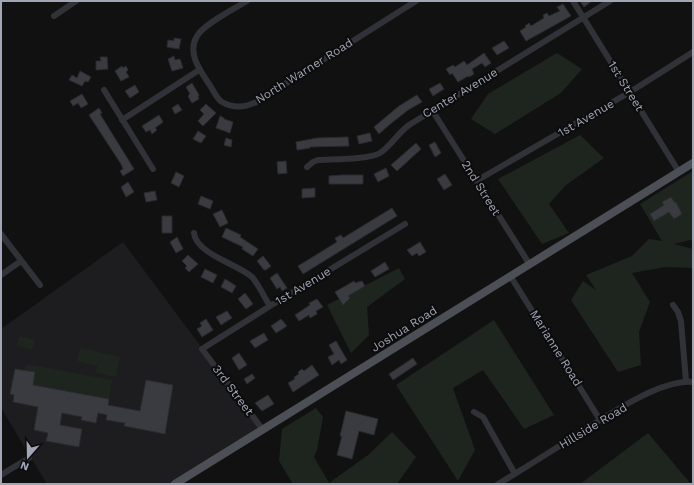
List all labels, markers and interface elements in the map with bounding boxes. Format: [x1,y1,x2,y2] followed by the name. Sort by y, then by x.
[253,35,355,107] street label: North Warner Road
[605,58,647,114] street label: 1st Street
[420,65,500,121] street label: Center Avenue
[556,96,616,140] street label: 1st Avenue
[459,158,503,218] street label: 2nd Street
[273,264,333,308] street label: 1st Avenue
[369,303,439,355] street label: Joshua Road
[527,307,585,389] street label: Marianne Road
[210,362,256,418] street label: 3rd Street
[557,400,629,452] street label: Hillside Road
[8,437,48,477] north arrow
[19,458,31,473] text: N

